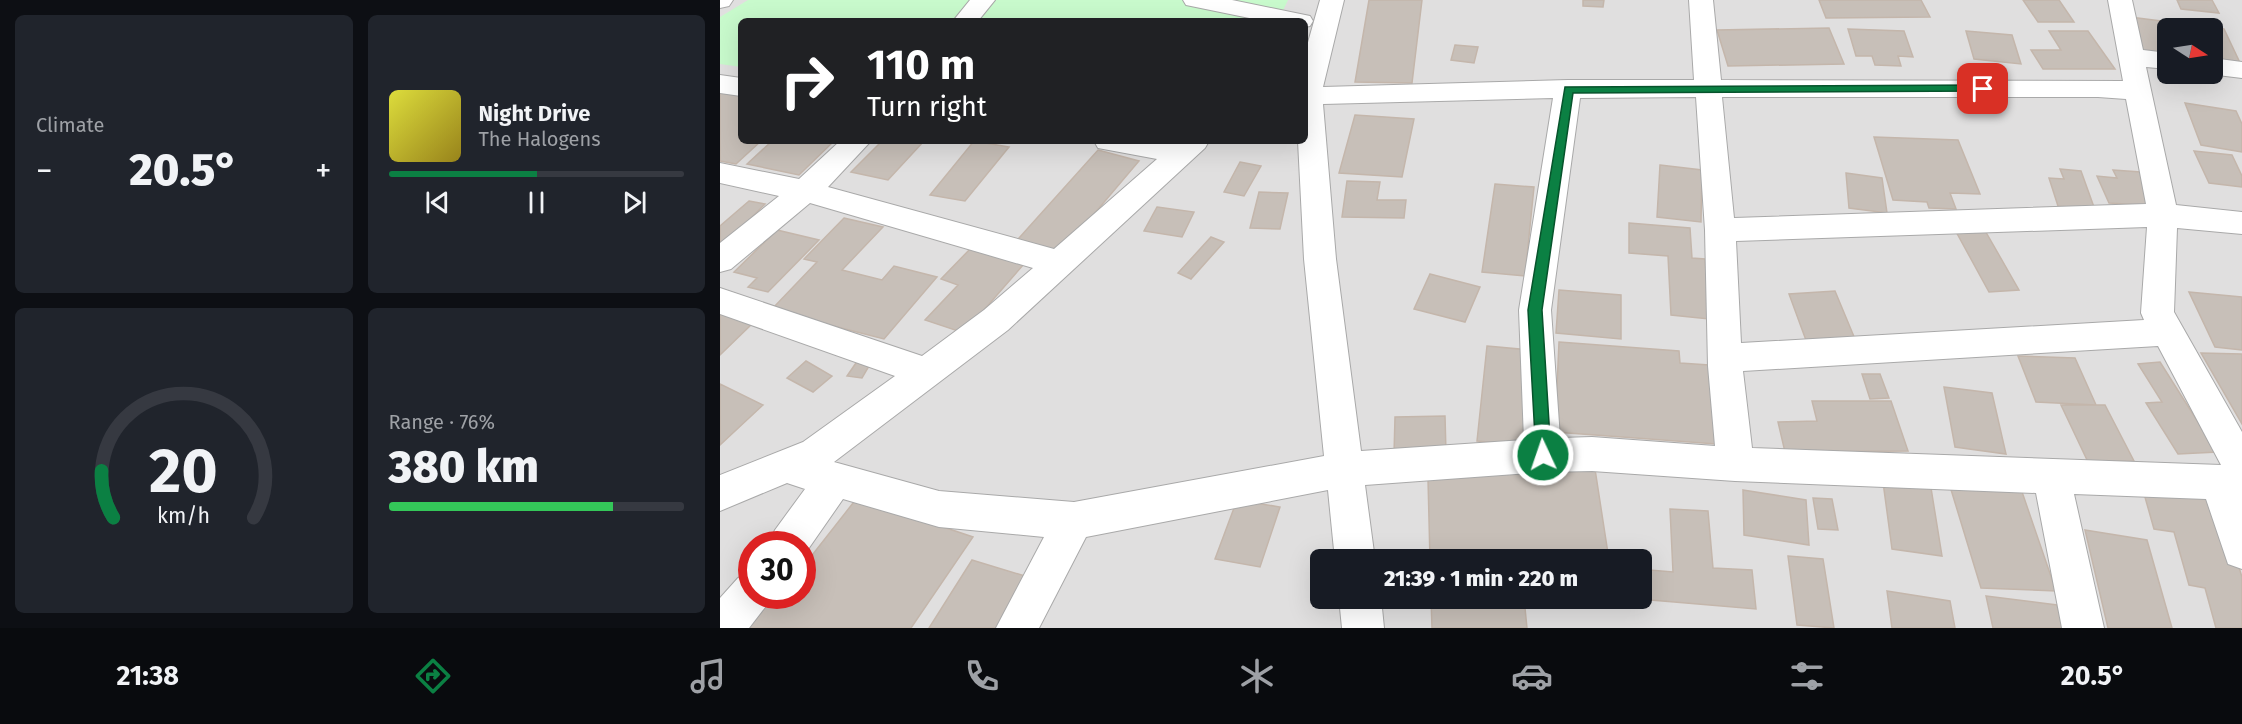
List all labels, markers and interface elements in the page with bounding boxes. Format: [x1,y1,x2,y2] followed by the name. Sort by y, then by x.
[2157,18,2223,84] north arrow
[2157,18,2223,84] map controls
[867,40,975,90] text: 110 m
[768,42,846,120] icon: right
[1957,63,2008,114] pin
[1966,72,1999,105] icon: arrive
[867,91,987,123] text: Turn right
[479,100,590,127] text: Night Drive
[36,113,104,137] text: Climate
[479,127,601,151] text: The Halogens
[129,143,238,197] text: 20.5°
[36,151,53,191] text: −
[315,151,331,191] text: +
[421,186,454,219] icon: previous
[520,186,553,219] icon: pause
[618,186,651,219] icon: next
[389,410,495,434] text: Range · 76%
[1511,423,1575,487] position arrow
[149,434,218,509] text: 20
[389,440,539,494] text: 380 km
[157,503,210,529] text: km/h
[738,531,816,609] speed limit sign: 30
[1384,565,1578,592] text: 21:39 · 1 min · 220 m
[412,655,454,697] icon: directions
[687,655,729,697] icon: music
[961,655,1003,697] icon: phone
[1236,655,1278,697] icon: climate
[1511,655,1553,697] icon: car
[1786,655,1828,697] icon: filters
[116,660,179,692] text: 21:38
[2061,660,2126,692] text: 20.5°

